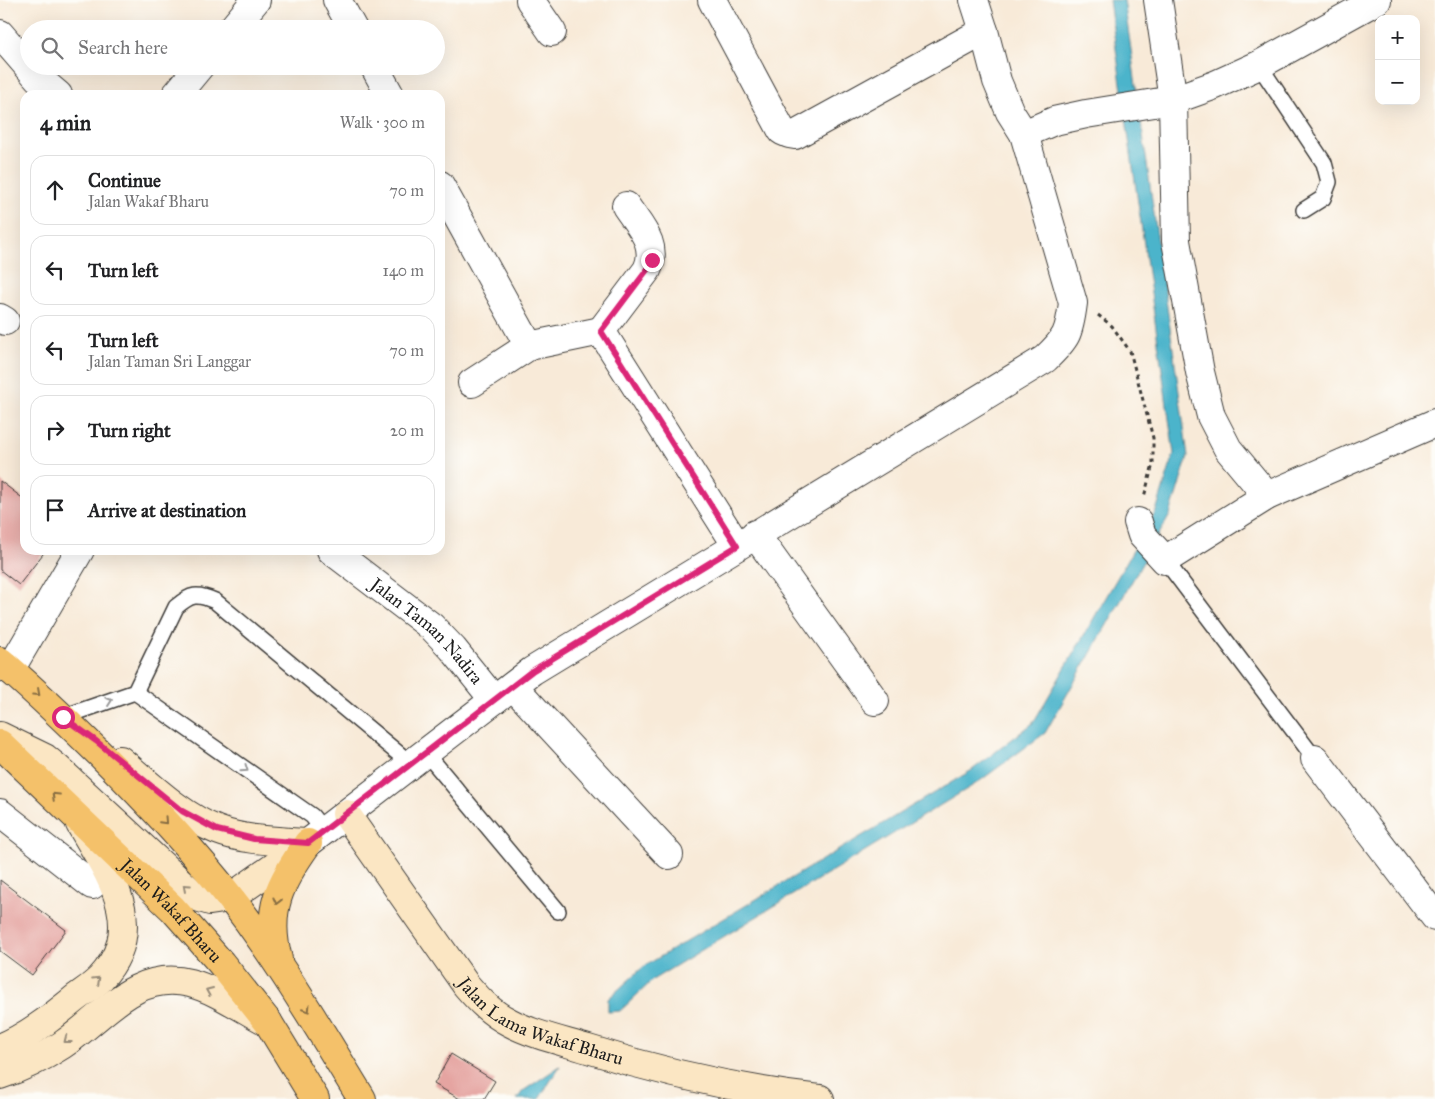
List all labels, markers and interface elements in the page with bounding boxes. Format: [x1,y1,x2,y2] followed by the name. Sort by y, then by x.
[1375,15,1420,105] map controls
[1375,15,1420,60] button: +
[20,20,445,75] search box
[38,34,66,62] icon: search
[78,36,168,59] text: Search here
[1375,60,1420,105] button: −
[40,110,91,136] text: 4 min
[340,113,425,132] text: Walk · 300 m
[88,169,161,192] text: Continue
[41,176,69,204] icon: ahead
[389,181,424,200] text: 70 m
[88,192,209,211] text: Jalan Wakaf Bharu
[641,249,664,272] route end
[41,256,69,284] icon: left
[88,259,158,282] text: Turn left
[383,261,424,280] text: 140 m
[88,329,158,352] text: Turn left
[41,336,69,364] icon: left
[389,341,424,360] text: 70 m
[88,352,251,371] text: Jalan Taman Sri Langgar
[41,416,69,444] icon: right
[88,419,171,442] text: Turn right
[390,421,424,440] text: 20 m
[41,496,69,524] icon: arrive
[88,499,246,522] text: Arrive at destination
[364,572,488,689] street label: Jalan Taman Nadira
[31,688,40,697] one-way arrow
[104,697,112,707] one-way arrow
[52,706,75,729] route start
[240,763,249,772] one-way arrow
[51,793,60,802] one-way arrow
[158,815,167,824] one-way arrow
[114,853,227,968] street label: Jalan Wakaf Bharu
[183,884,192,893] one-way arrow
[272,896,282,904] one-way arrow
[451,971,626,1070] street label: Jalan Lama Wakaf Bharu
[92,977,101,986] one-way arrow
[205,987,214,998] one-way arrow
[300,1004,310,1013] one-way arrow
[64,1035,73,1043] one-way arrow

